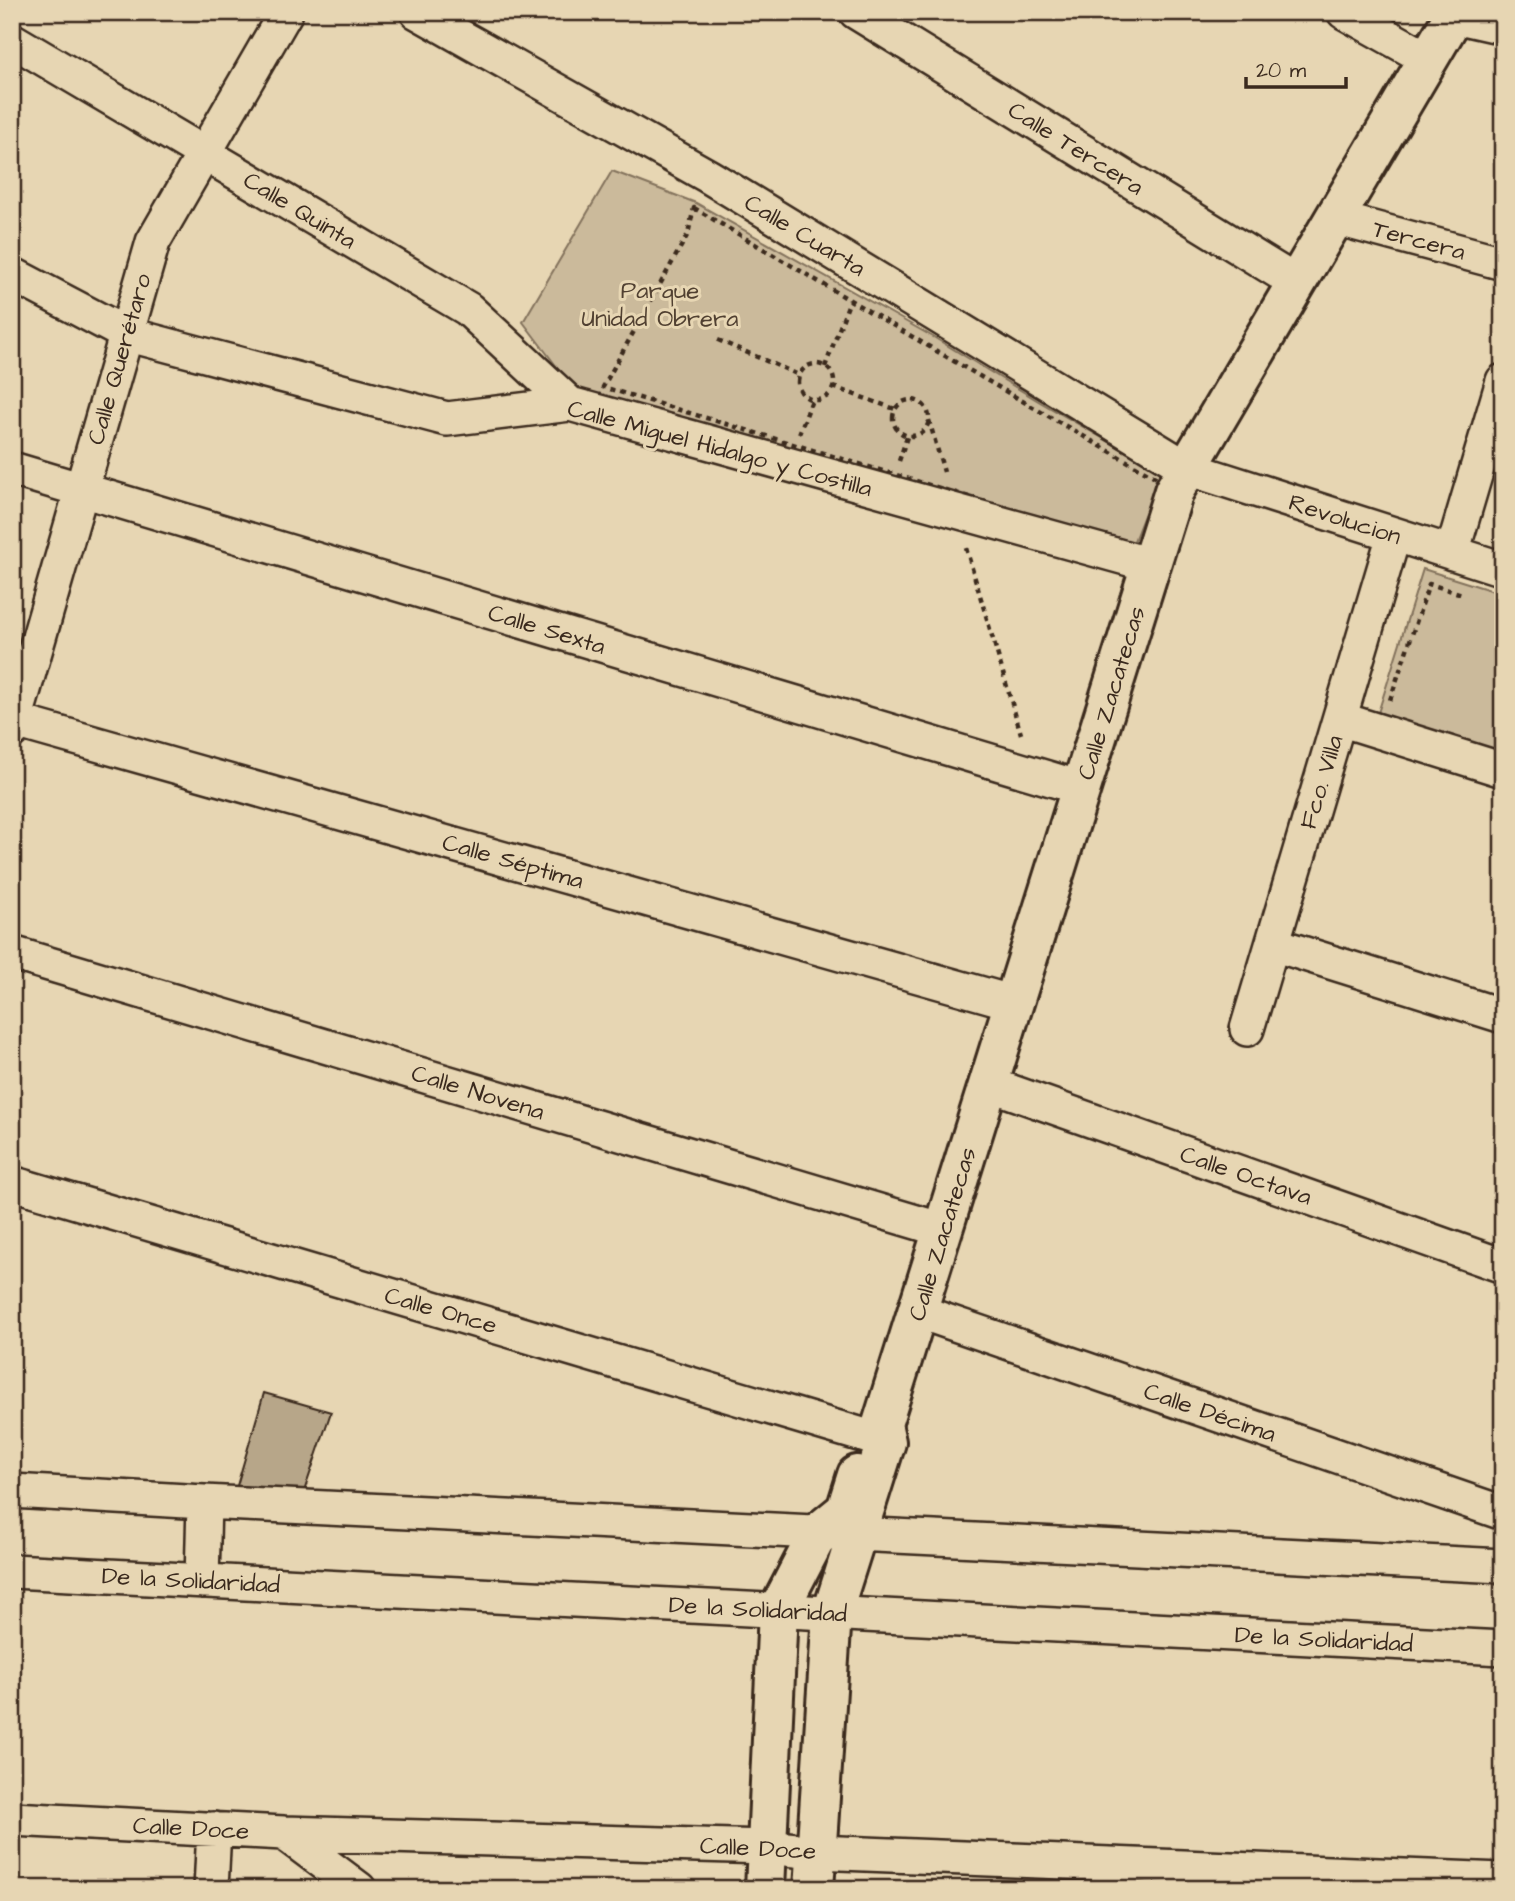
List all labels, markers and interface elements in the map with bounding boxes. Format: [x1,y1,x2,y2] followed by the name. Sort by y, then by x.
[1246,46,1345,90] scale bar
[1256,56,1307,85] text: 20 m
[1001,94,1150,204] street label: Calle Tercera
[237,164,362,258] street label: Calle Quinta
[737,186,871,285] street label: Calle Cuarta
[1369,212,1469,270] street label: Tercera
[79,269,161,449] street label: Calle Querétaro
[582,274,738,336] park label: Parque Unidad Obrera
[563,392,876,507] street label: Calle Miguel Hidalgo y Costilla
[1284,486,1405,554] street label: Revolucion
[484,596,610,664] street label: Calle Sexta
[1069,602,1155,784] street label: Calle Zacatecas
[1292,731,1352,834] street label: Fco. Villa
[438,826,587,898] street label: Calle Séptima
[407,1057,548,1129] street label: Calle Novena
[1175,1138,1316,1214] street label: Calle Octava
[900,1143,986,1325] street label: Calle Zacatecas
[380,1279,501,1343] street label: Calle Once
[1139,1374,1280,1451] street label: Calle Décima
[101,1559,281,1603] street label: De la Solidaridad
[668,1588,848,1632] street label: De la Solidaridad
[1234,1618,1414,1662] street label: De la Solidaridad
[132,1809,250,1849] street label: Calle Doce
[699,1829,817,1869] street label: Calle Doce

